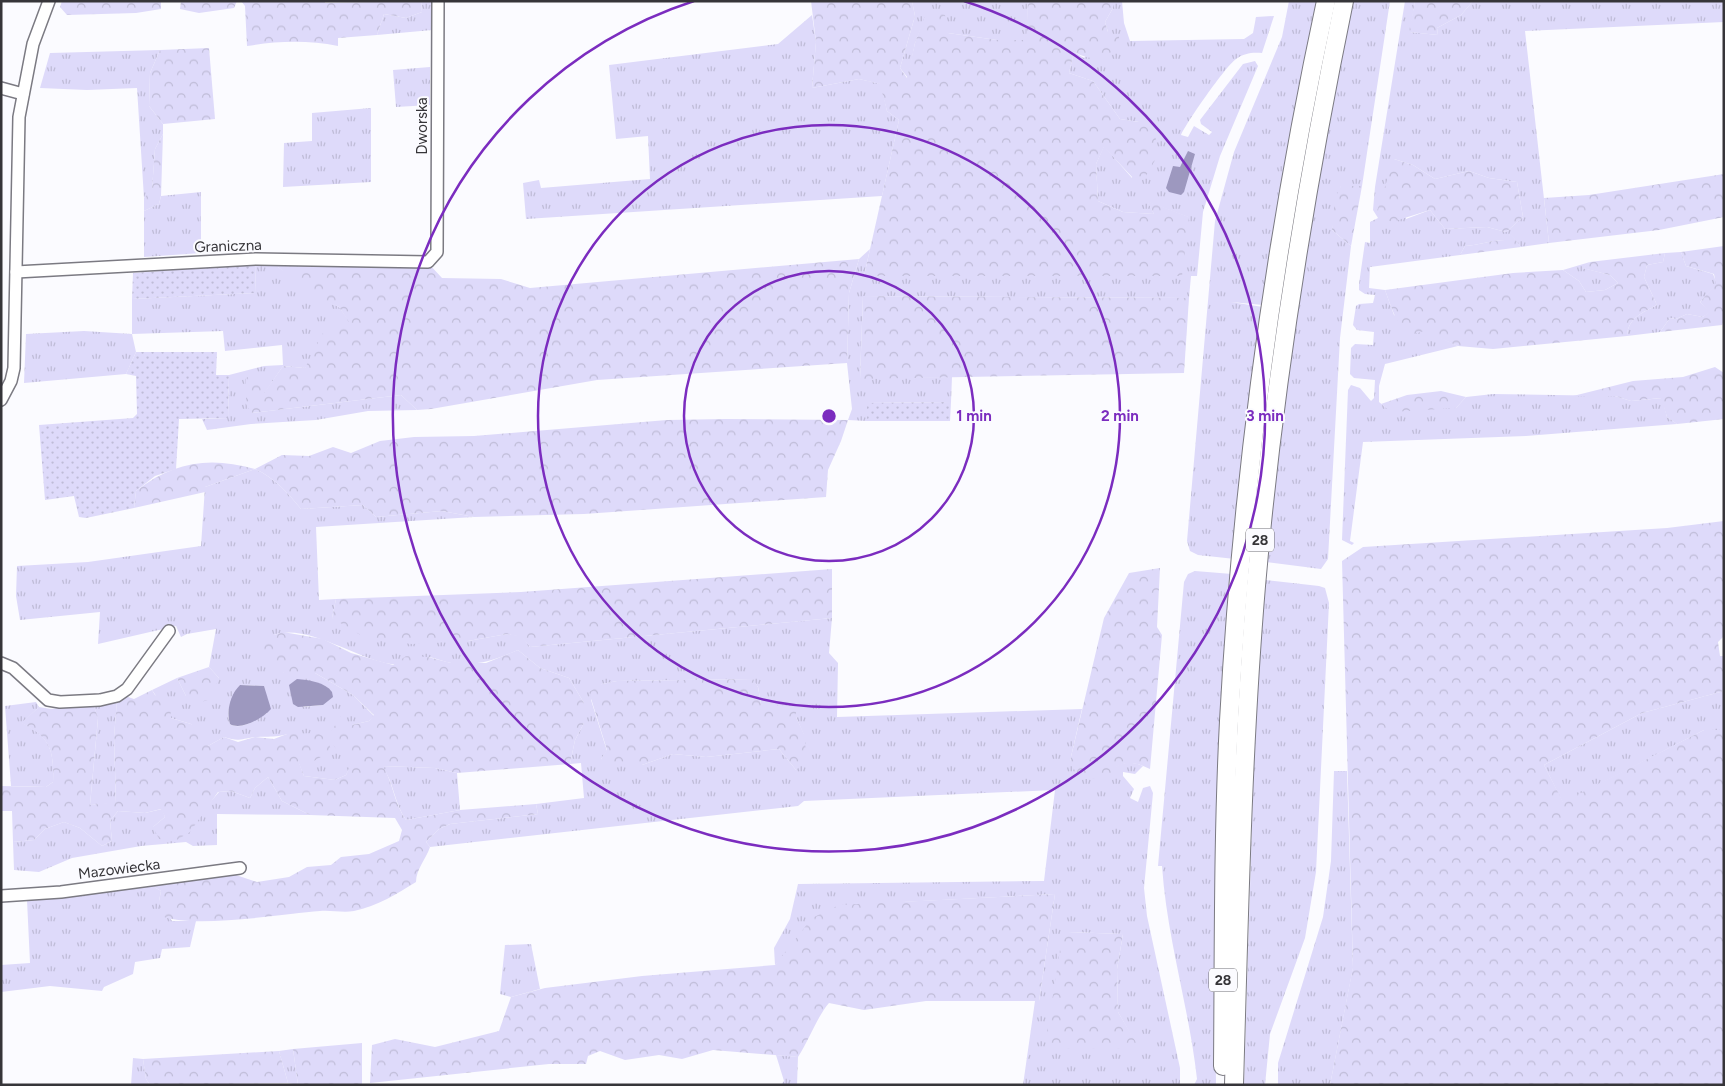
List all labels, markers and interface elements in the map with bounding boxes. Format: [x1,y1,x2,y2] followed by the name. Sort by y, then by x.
[413,97,431,155] street label: Dworska
[194,236,262,256] street label: Graniczna
[820,407,838,425] centre of rings
[956,407,992,425] text: 1 min
[1101,407,1139,425] text: 2 min
[1246,407,1284,425] text: 3 min
[1246,528,1274,552] road number: 28
[77,855,161,883] street label: Mazowiecka
[1209,968,1237,992] road number: 28

